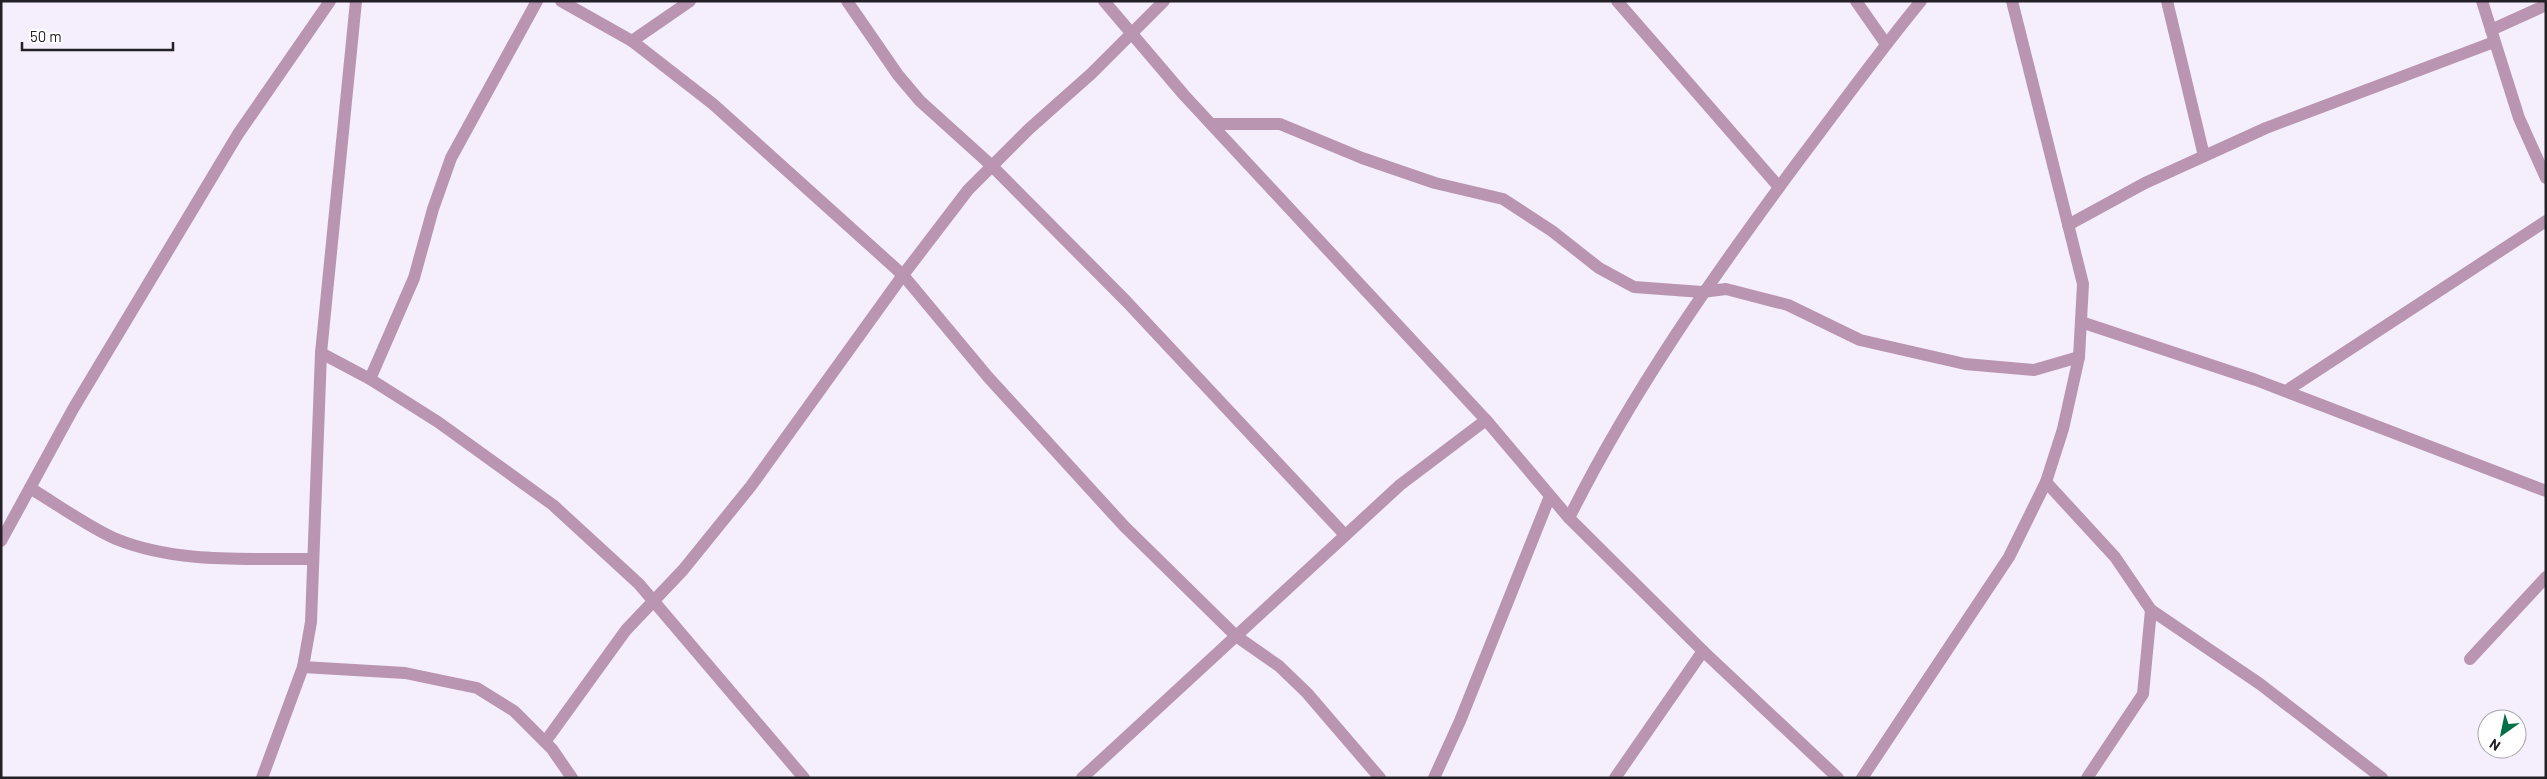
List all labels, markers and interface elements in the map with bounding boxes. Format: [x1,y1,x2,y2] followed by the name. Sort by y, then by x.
[22,20,174,52] scale bar
[30,27,62,45] text: 50 m
[2477,709,2527,759] north arrow
[2486,736,2503,755] text: N

